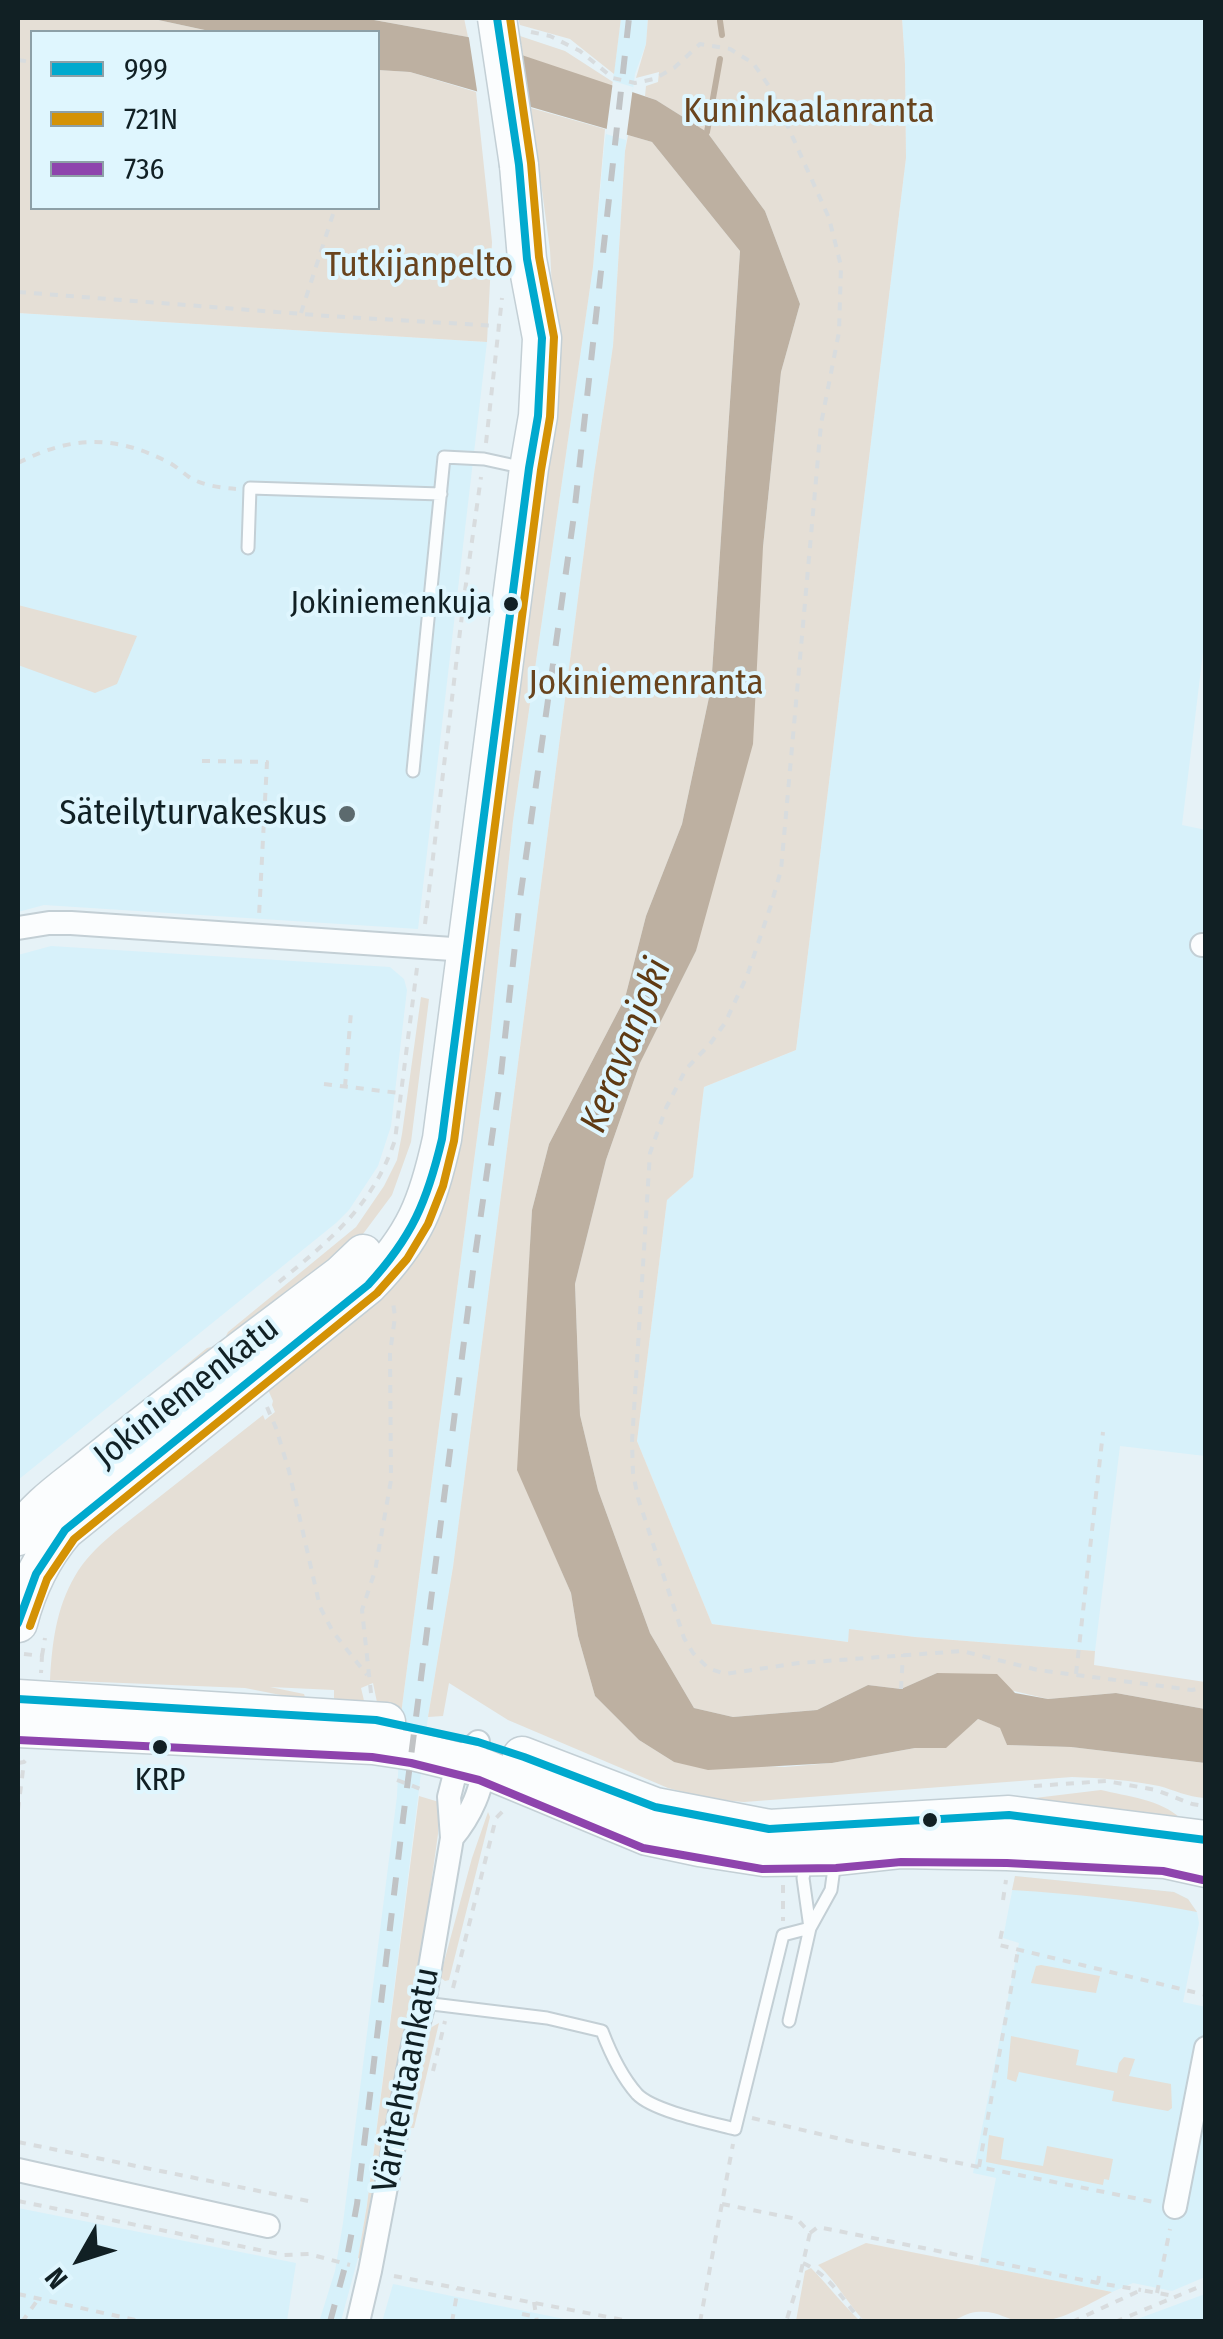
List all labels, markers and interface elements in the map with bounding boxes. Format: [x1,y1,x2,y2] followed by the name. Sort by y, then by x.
[30,30,380,210] legend
[124,51,168,87] text: 999
[683,91,935,133] park label: Kuninkaalanranta
[124,101,178,137] text: 721N
[124,151,164,187] text: 736
[325,245,513,287] park label: Tutkijanpelto
[290,585,492,623] place label: Jokiniemenkuja
[501,594,521,614] marker: Jokiniemenkuja
[528,663,764,705] park label: Jokiniemenranta
[59,793,327,835] place label: Säteilyturvakeskus
[336,803,358,825] marker: Säteilyturvakeskus
[571,952,683,1140] water label: Keravanjoki
[86,1308,288,1478] street label: Jokiniemenkatu
[150,1737,170,1757] marker: KRP
[134,1762,186,1800] place label: KRP
[920,1810,940,1830] unlabelled marker
[365,1964,449,2196] street label: Väritehtaankatu
[30,2209,130,2309] north arrow
[38,2261,74,2295] text: N

